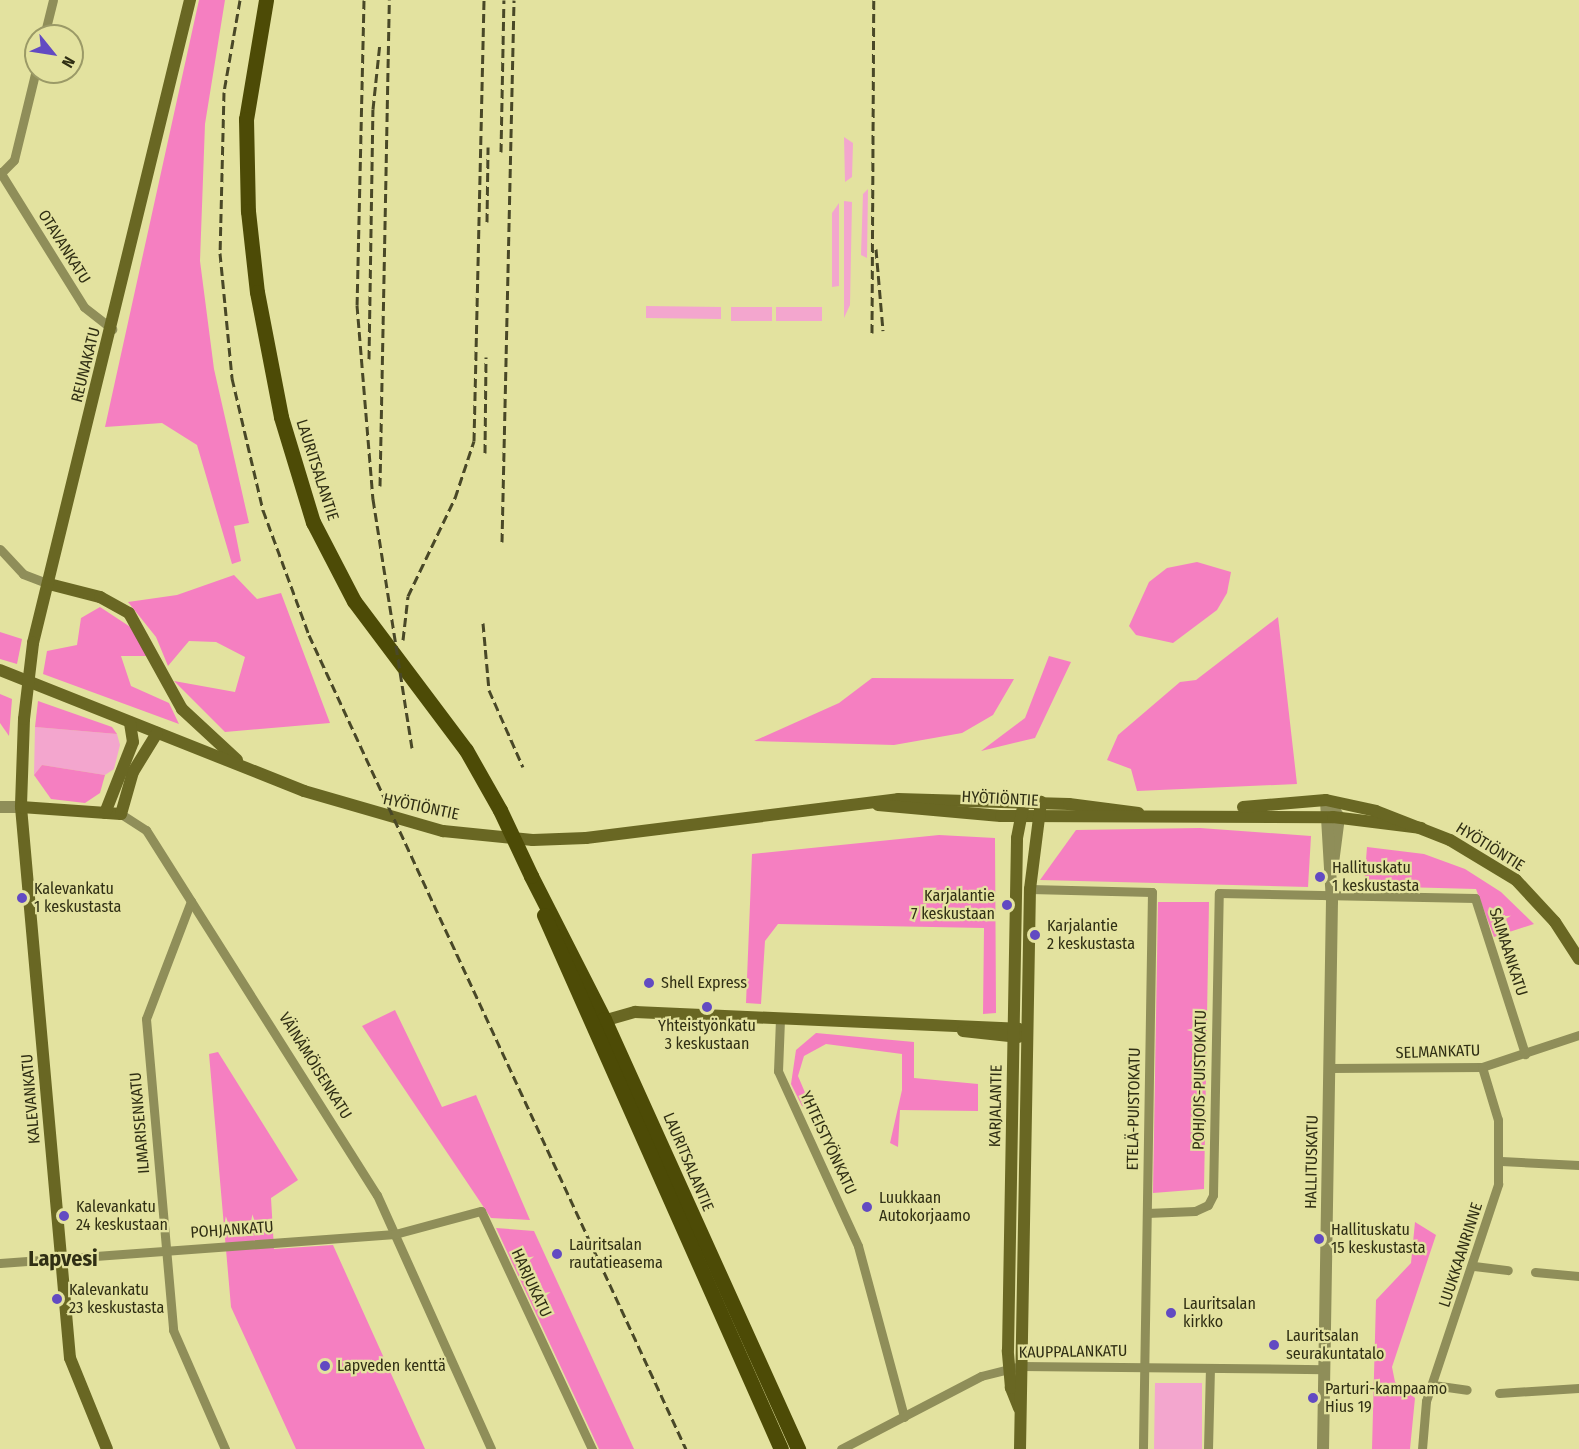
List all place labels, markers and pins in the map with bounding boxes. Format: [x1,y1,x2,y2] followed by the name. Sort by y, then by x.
[1332,858,1419,896] place label: Hallituskatu 1 keskustasta
[1313,870,1327,884] marker: Hallituskatu 1 keskustasta
[34,879,121,917] place label: Kalevankatu 1 keskustasta
[911,886,995,924] place label: Karjalantie 7 keskustaan
[15,891,29,905] marker: Kalevankatu 1 keskustasta
[1000,898,1014,912] marker: Karjalantie 7 keskustaan
[1047,916,1135,954] place label: Karjalantie 2 keskustasta
[1028,928,1042,942] marker: Karjalantie 2 keskustasta
[661,973,747,993] place label: Shell Express
[642,976,656,990] marker: Shell Express
[700,1000,714,1014] marker: Yhteistyönkatu 3 keskustaan
[658,1016,756,1054] place label: Yhteistyönkatu 3 keskustaan
[879,1188,971,1226] place label: Luukkaan Autokorjaamo
[76,1197,168,1235] place label: Kalevankatu 24 keskustaan
[860,1200,874,1214] marker: Luukkaan Autokorjaamo
[57,1209,71,1223] marker: Kalevankatu 24 keskustaan
[1331,1220,1426,1258] place label: Hallituskatu 15 keskustasta
[1312,1232,1326,1246] marker: Hallituskatu 15 keskustasta
[569,1235,663,1273] place label: Lauritsalan rautatieasema
[550,1247,564,1261] marker: Lauritsalan rautatieasema
[69,1280,164,1318] place label: Kalevankatu 23 keskustasta
[50,1292,64,1306] marker: Kalevankatu 23 keskustasta
[1183,1294,1256,1332] place label: Lauritsalan kirkko
[1164,1306,1178,1320] marker: Lauritsalan kirkko
[1286,1326,1384,1364] place label: Lauritsalan seurakuntatalo
[1267,1338,1281,1352] marker: Lauritsalan seurakuntatalo
[337,1356,446,1376] place label: Lapveden kenttä
[318,1359,332,1373] marker: Lapveden kenttä
[1325,1379,1447,1417] place label: Parturi-kampaamo Hius 19
[1306,1391,1320,1405] marker: Parturi-kampaamo Hius 19

